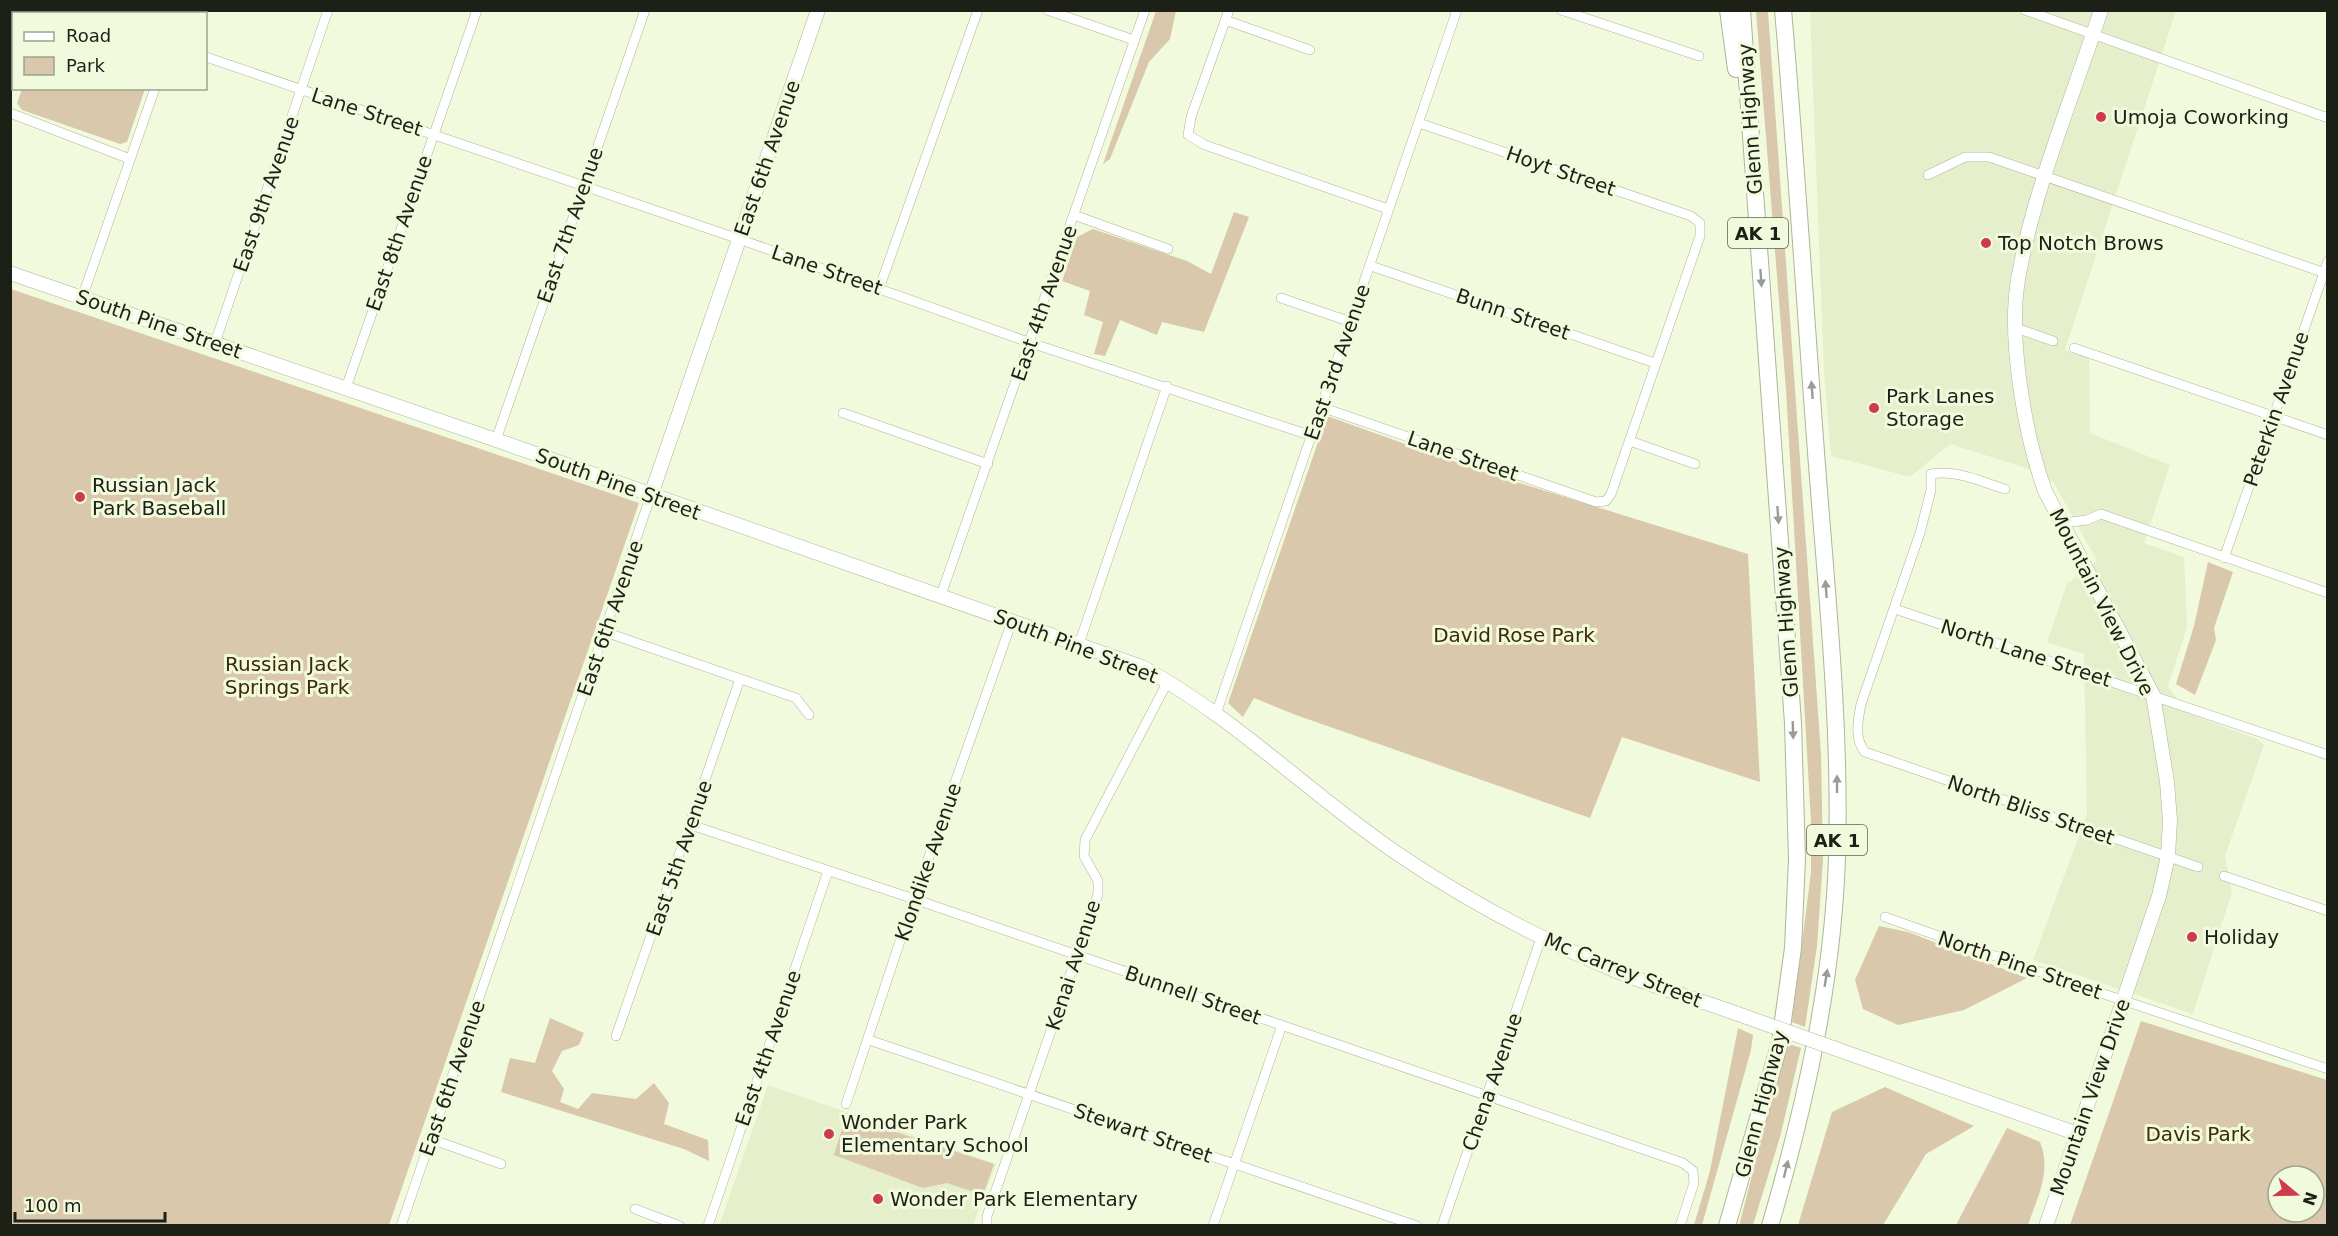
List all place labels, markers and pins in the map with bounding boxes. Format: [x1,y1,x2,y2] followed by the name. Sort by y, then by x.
[2113,105,2289,129] place label: Umoja Coworking
[2094,110,2108,124] marker: Umoja Coworking
[1997,231,2164,255] place label: Top Notch Brows
[1979,236,1993,250] marker: Top Notch Brows
[1886,384,1994,431] place label: Park Lanes Storage
[1867,401,1881,415] marker: Park Lanes Storage
[92,473,226,520] place label: Russian Jack Park Baseball
[73,490,87,504] marker: Russian Jack Park Baseball
[2204,925,2279,949] place label: Holiday
[2185,930,2199,944] marker: Holiday
[841,1110,1029,1157] place label: Wonder Park Elementary School
[822,1127,836,1141] marker: Wonder Park Elementary School
[890,1187,1138,1211] place label: Wonder Park Elementary
[871,1192,885,1206] marker: Wonder Park Elementary

